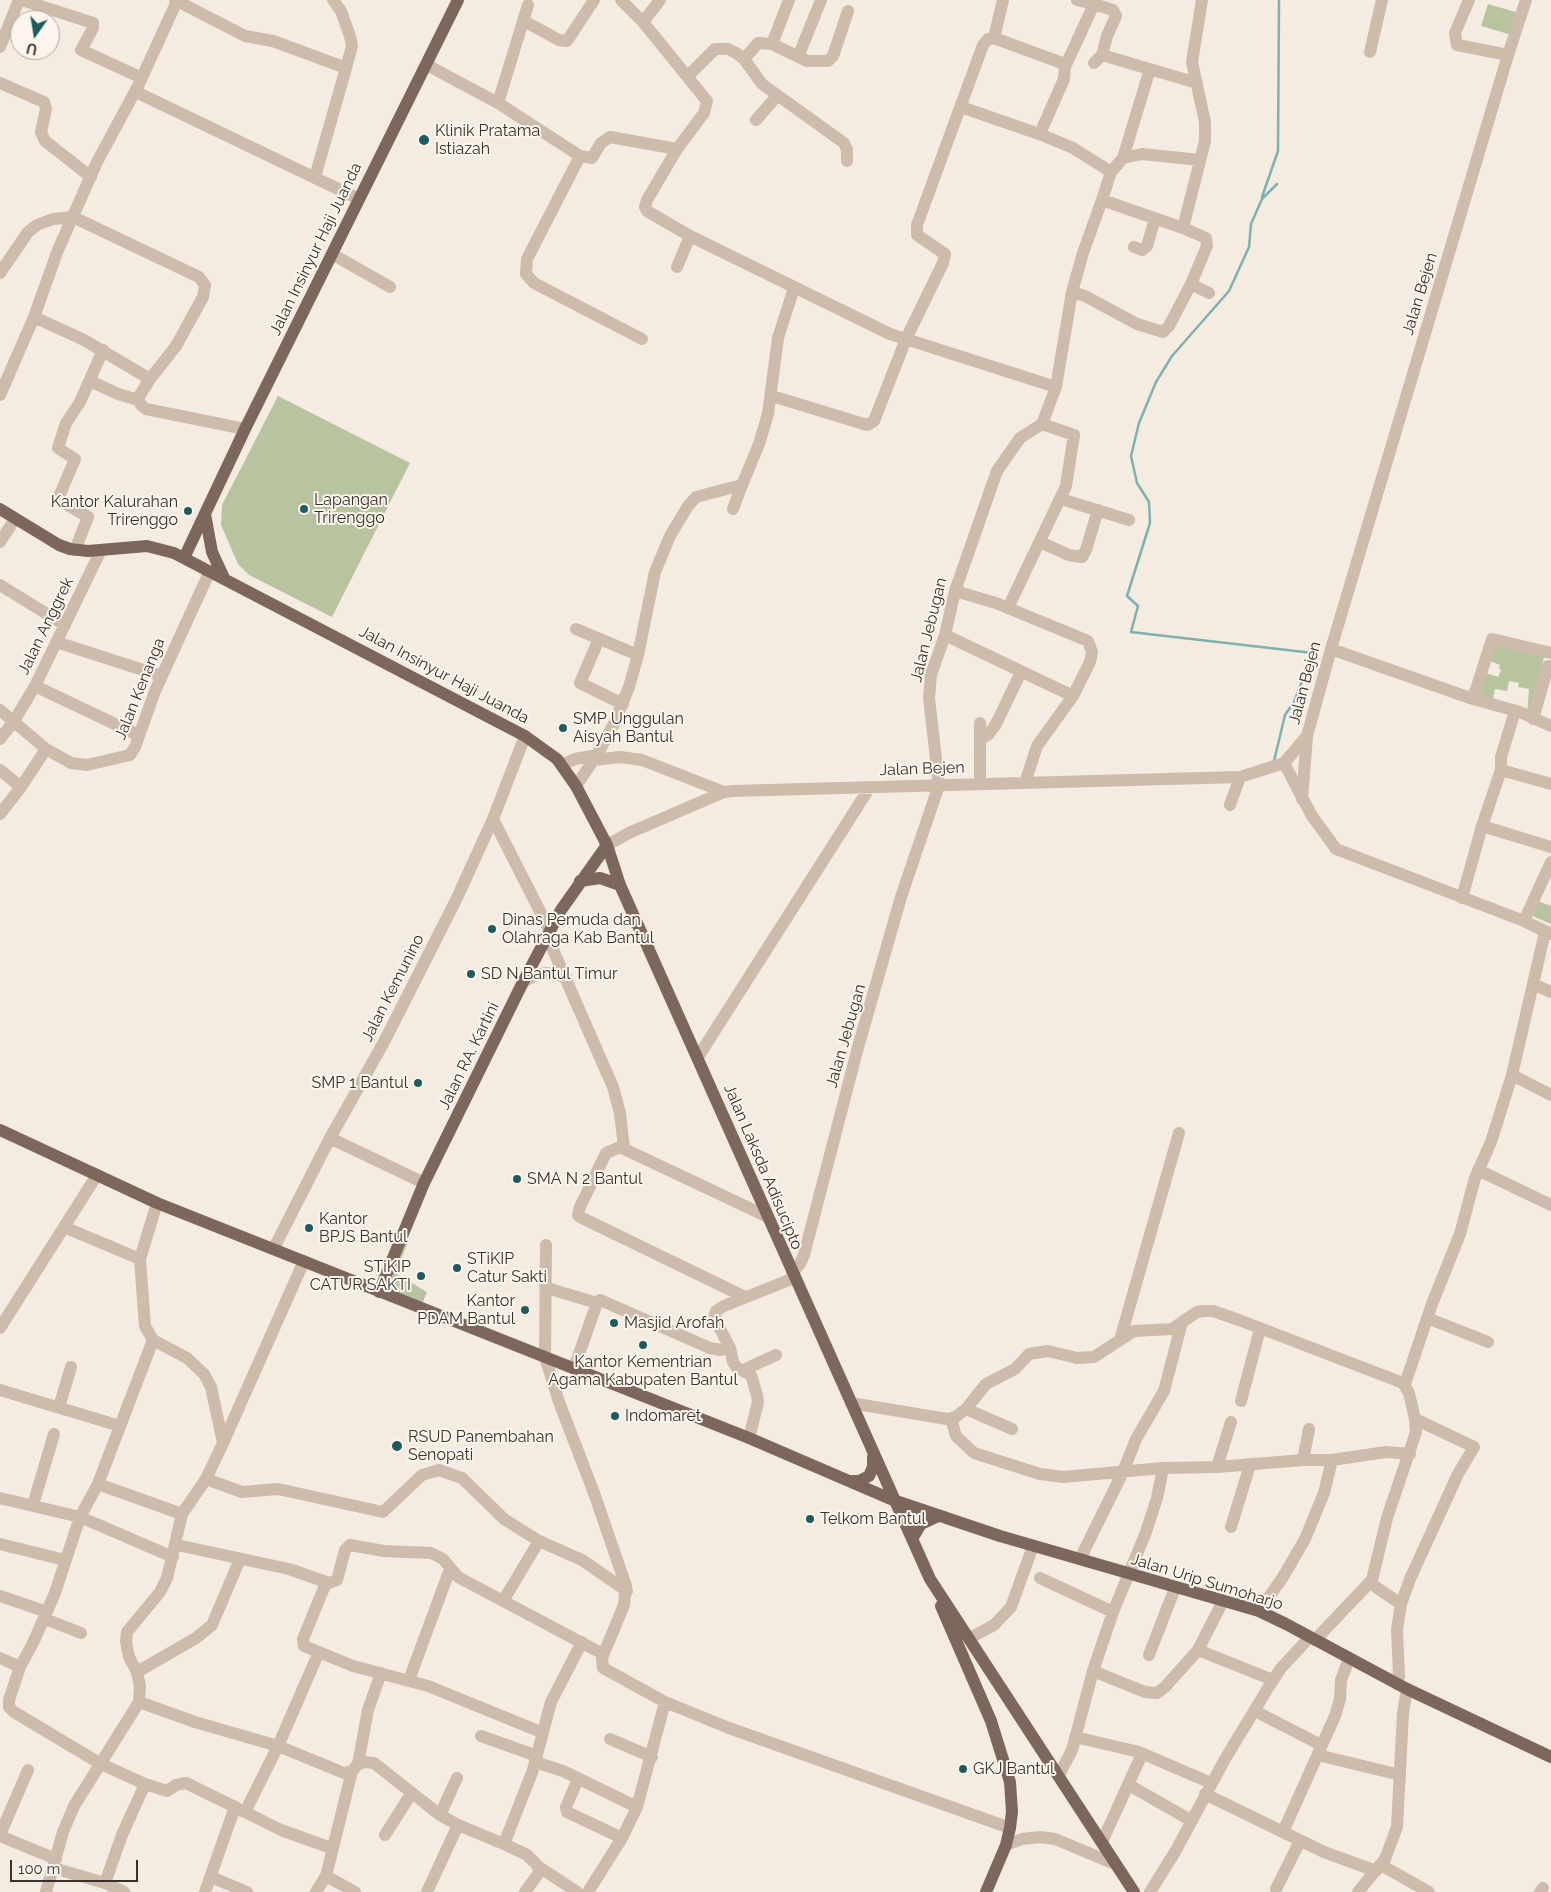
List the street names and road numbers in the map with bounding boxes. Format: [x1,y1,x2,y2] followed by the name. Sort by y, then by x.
[266,160,366,338] street label: Jalan Insinyur Haji Juanda
[1398,250,1442,338] street label: Jalan Bejen
[14,574,78,678] street label: Jalan Anggrek
[907,576,951,684] street label: Jalan Jebugan
[356,622,532,728] street label: Jalan Insinyur Haji Juanda
[111,635,169,743] street label: Jalan Kenanga
[1285,639,1325,727] street label: Jalan Bejen
[879,758,965,780] street label: Jalan Bejen
[358,931,428,1045] street label: Jalan Kemunino
[822,982,870,1090] street label: Jalan Jebugan
[435,999,503,1113] street label: Jalan RA. Kartini
[719,1081,807,1253] street label: Jalan Laksda Adisucipto
[1129,1550,1285,1614] street label: Jalan Urip Sumoharjo

